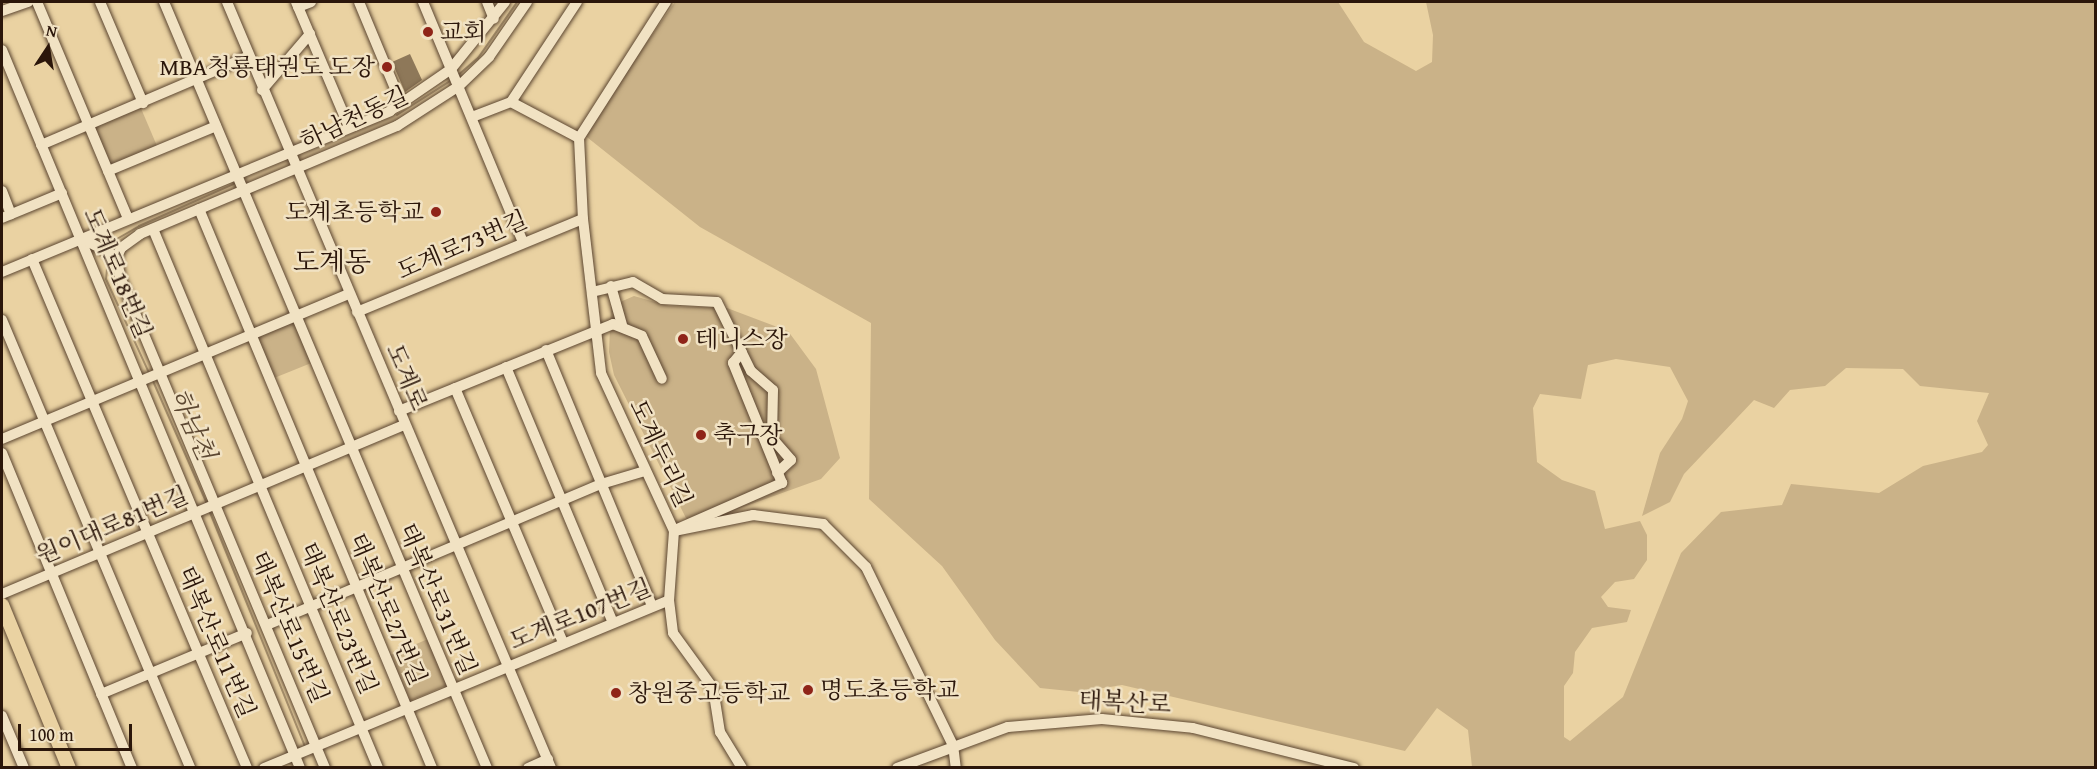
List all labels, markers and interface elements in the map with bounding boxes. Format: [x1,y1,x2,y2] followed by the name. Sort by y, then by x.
[18,18,78,78] north arrow
[44,18,59,43] text: N
[440,18,486,46] place label: 교회
[421,25,435,39] marker: 교회
[160,53,375,81] place label: MBA청룡태권도 도장
[380,60,394,74] marker: MBA청룡태권도 도장
[295,80,413,156] street label: 하남천동길
[285,198,424,226] place label: 도계초등학교
[78,203,158,343] street label: 도계로18번길
[392,205,532,285] street label: 도계로73번길
[429,205,443,219] marker: 도계초등학교
[293,246,371,278] district label: 도계동
[695,325,788,353] place label: 테니스장
[676,332,690,346] marker: 테니스장
[380,339,434,415] street label: 도계로
[163,383,223,465] water label: 하남천
[623,394,699,512] street label: 도계두리길
[713,421,783,449] place label: 축구장
[694,428,708,442] marker: 축구장
[32,480,192,570] street label: 원이대로81번길
[393,519,483,679] street label: 태복산로31번길
[343,529,433,689] street label: 태복산로27번길
[294,538,384,698] street label: 태복산로23번길
[245,547,335,707] street label: 태복산로15번길
[172,562,262,722] street label: 태복산로11번길
[505,572,655,656] street label: 도계로107번길
[820,676,959,704] place label: 명도초등학교
[628,679,790,707] place label: 창원중고등학교
[801,683,815,697] marker: 명도초등학교
[1078,685,1172,719] street label: 태복산로
[609,686,623,700] marker: 창원중고등학교
[21,712,135,750] scale bar
[29,721,74,748] text: 100 m

